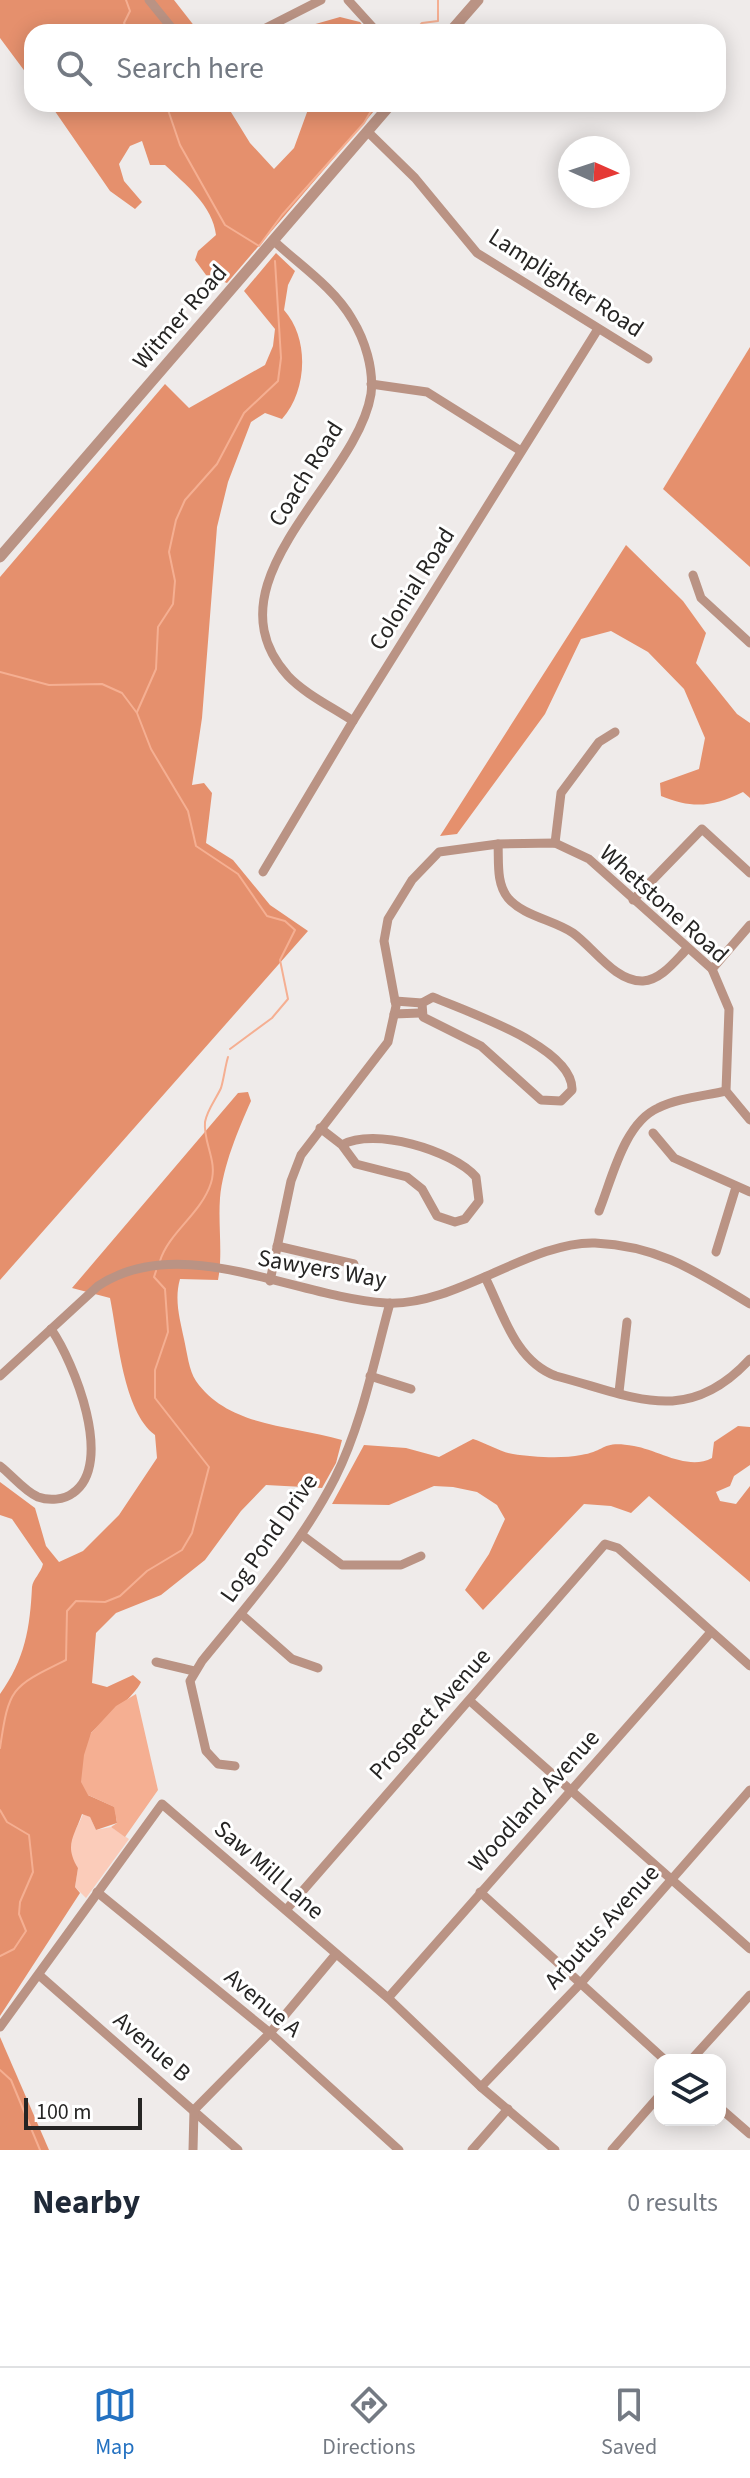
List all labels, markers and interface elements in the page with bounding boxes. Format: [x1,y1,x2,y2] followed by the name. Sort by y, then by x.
[24,24,726,112] search box
[52,46,96,90] icon: search
[116,47,264,90] text: Search here
[558,136,630,208] north arrow
[482,220,650,346] street label: Lamplighter Road
[124,257,236,377] street label: Witmer Road
[260,414,352,534] street label: Coach Road
[360,521,464,657] street label: Colonial Road
[592,836,736,972] street label: Whetstone Road
[255,1240,389,1298] street label: Sawyers Way
[211,1466,327,1610] street label: Log Pond Drive
[361,1640,499,1788] street label: Prospect Avenue
[460,1722,608,1880] street label: Woodland Avenue
[206,1812,332,1928] street label: Saw Mill Lane
[536,1857,668,1997] street label: Arbutus Avenue
[217,1960,309,2046] street label: Avenue A
[105,2003,199,2091] street label: Avenue B
[654,2054,726,2126] map controls
[654,2054,726,2126] button: layers
[24,2094,142,2130] scale bar
[36,2096,91,2128] text: 100 m
[32,2178,140,2227] text: Nearby
[627,2184,718,2221] text: 0 results
[93,2383,137,2463] tab: Map
[322,2383,415,2463] tab: Directions
[601,2383,657,2463] tab: Saved

